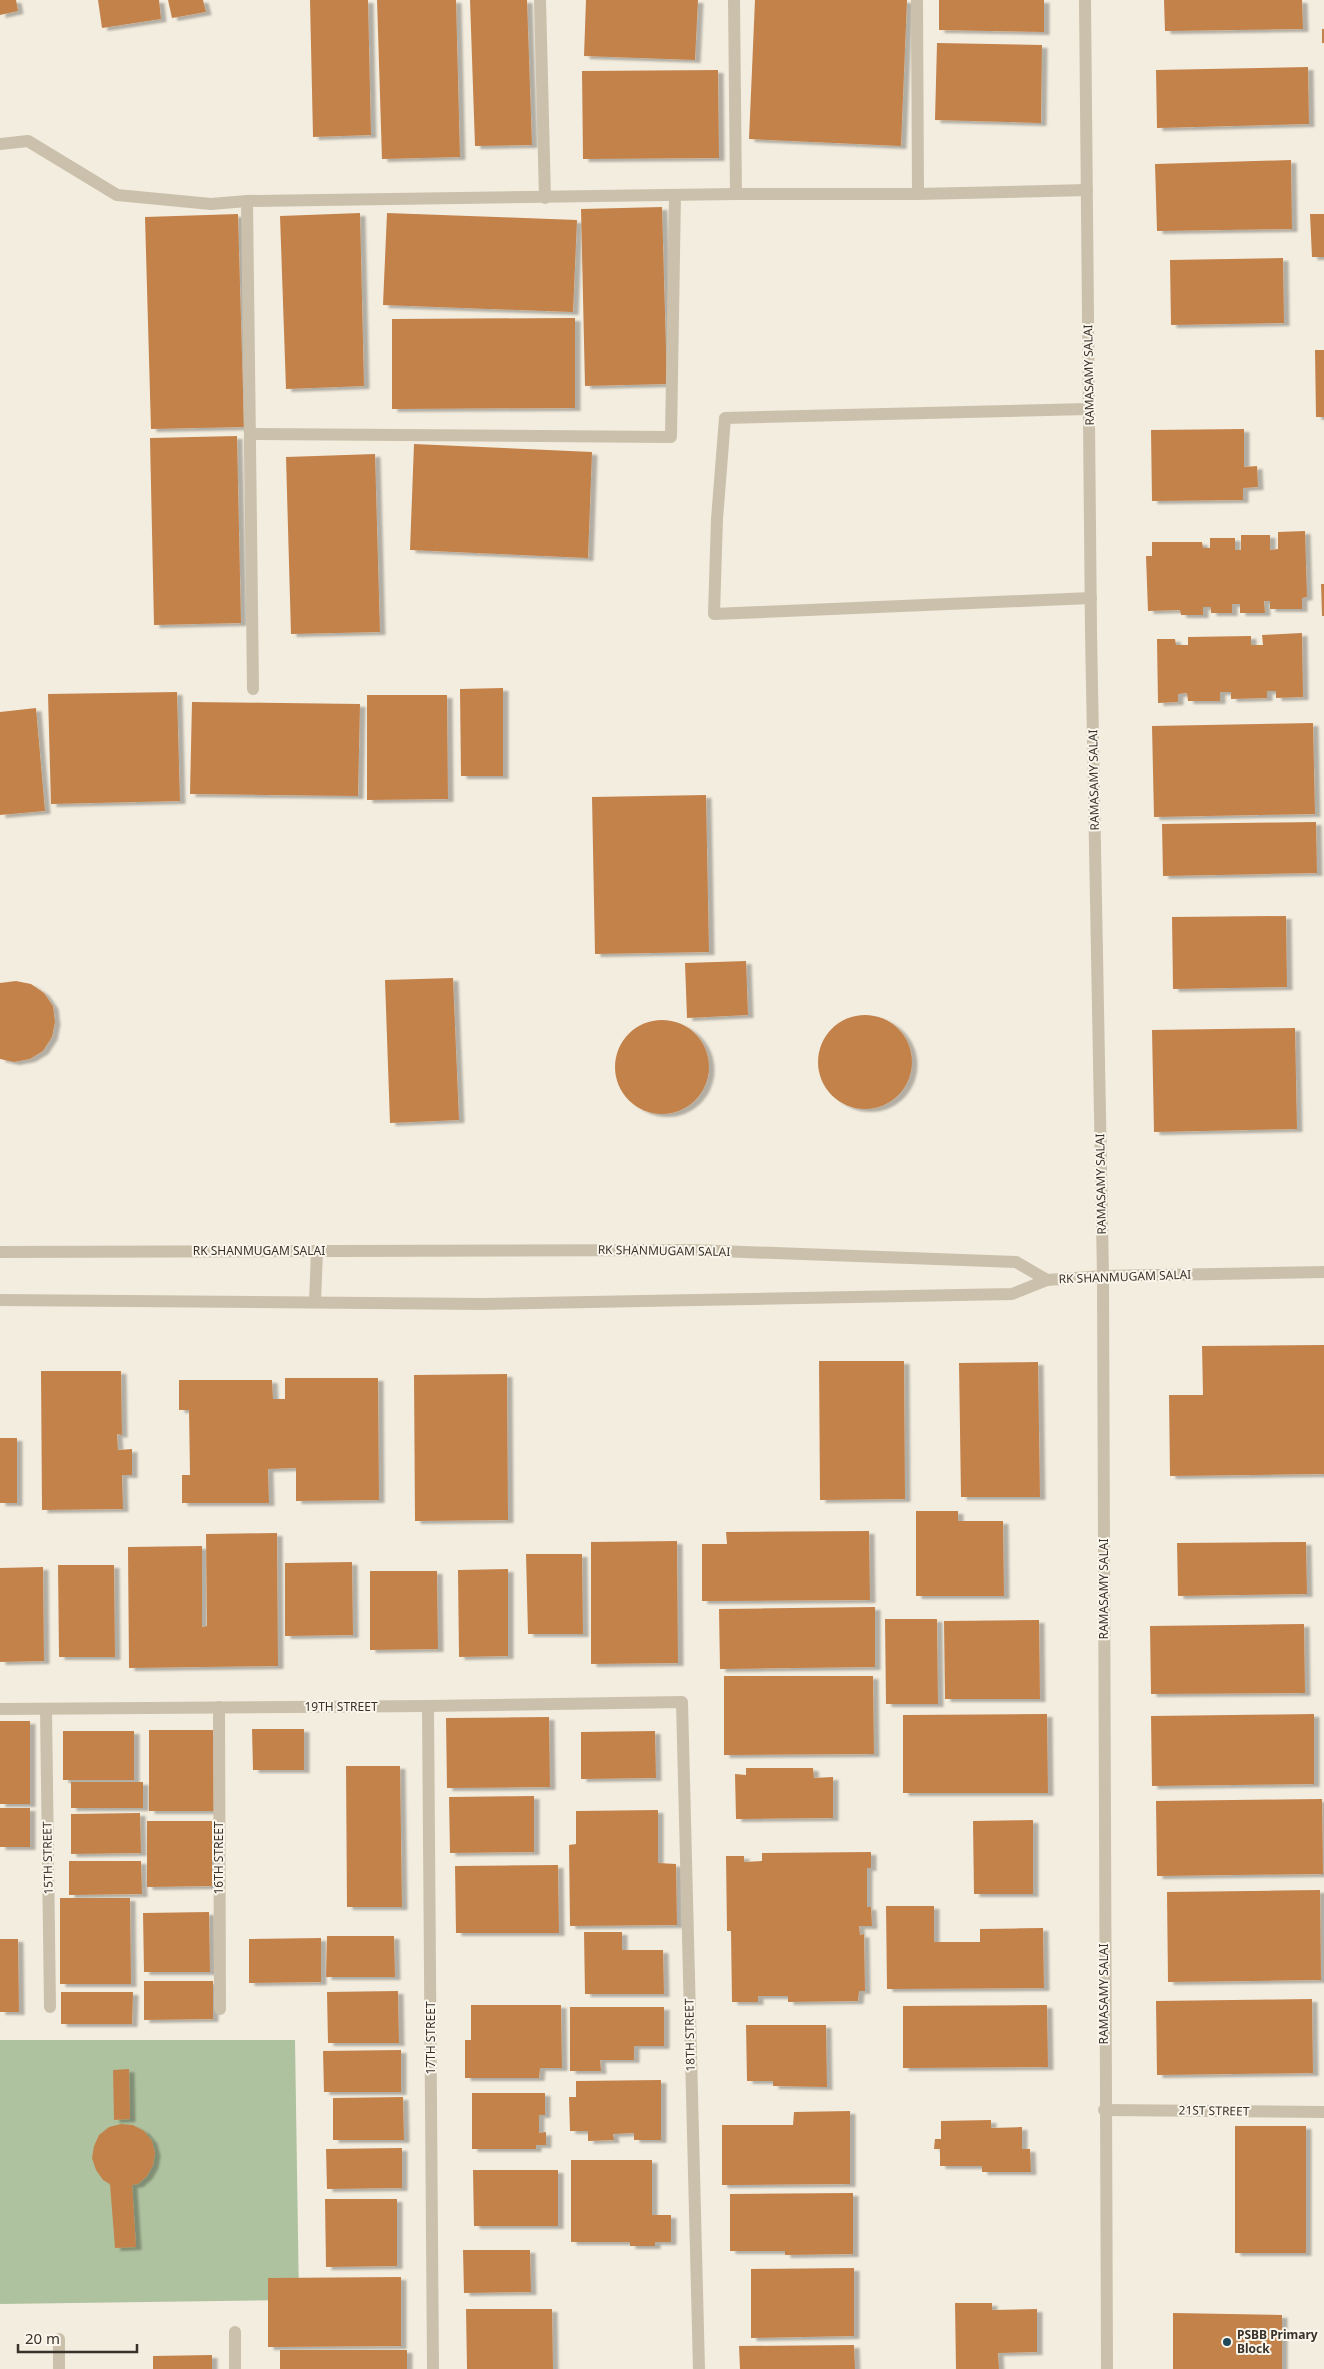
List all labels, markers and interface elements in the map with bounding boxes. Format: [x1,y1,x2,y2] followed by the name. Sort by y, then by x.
[1079,324,1098,426] street label: RAMASAMY SALAI
[1084,729,1103,831] street label: RAMASAMY SALAI
[1091,1133,1110,1235] street label: RAMASAMY SALAI
[598,1241,730,1260] street label: RK SHANMUGAM SALAI
[193,1242,325,1259] street label: RK SHANMUGAM SALAI
[1058,1266,1192,1287] street label: RK SHANMUGAM SALAI
[1095,1538,1112,1640] street label: RAMASAMY SALAI
[304,1698,378,1715] street label: 19TH STREET
[38,1821,57,1895] street label: 15TH STREET
[210,1821,227,1895] street label: 16TH STREET
[1095,1943,1112,2045] street label: RAMASAMY SALAI
[680,1998,699,2072] street label: 18TH STREET
[422,2001,439,2075] street label: 17TH STREET
[1178,2101,1250,2120] street label: 21ST STREET
[18,2322,136,2354] scale bar
[1237,2326,1318,2357] place label: PSBB Primary Block
[25,2328,60,2348] text: 20 m
[1221,2336,1233,2348] marker: PSBB Primary Block

